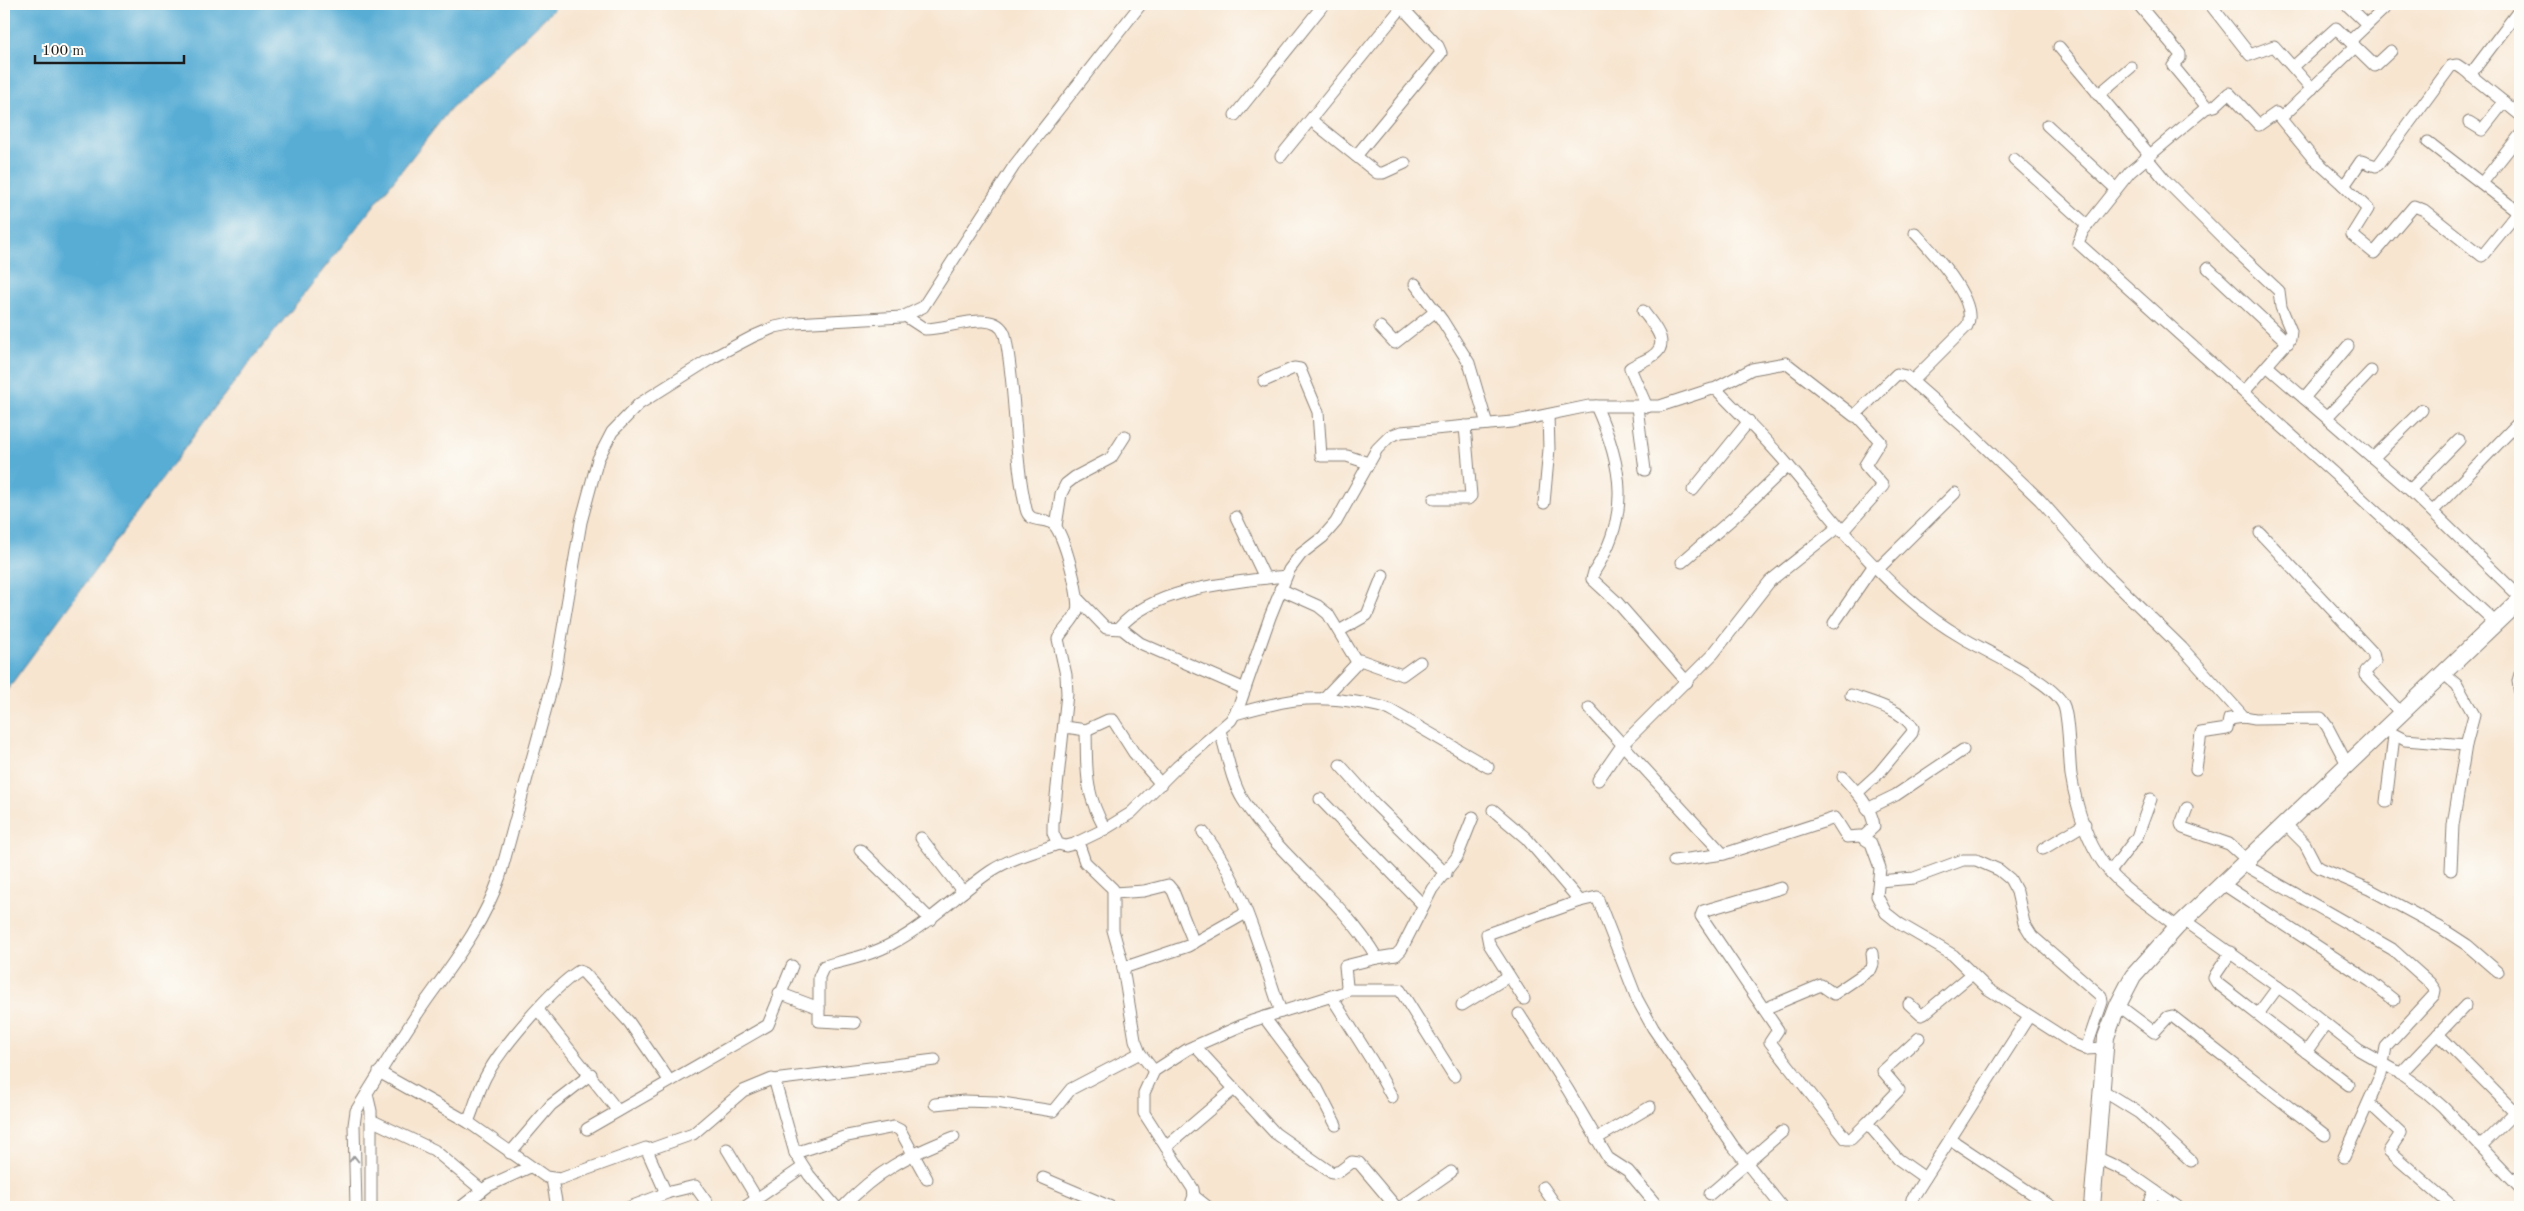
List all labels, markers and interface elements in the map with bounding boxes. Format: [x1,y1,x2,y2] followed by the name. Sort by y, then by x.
[35,32,184,64] scale bar
[42,44,84,59] text: 100 m
[349,1154,360,1162] one-way arrow

